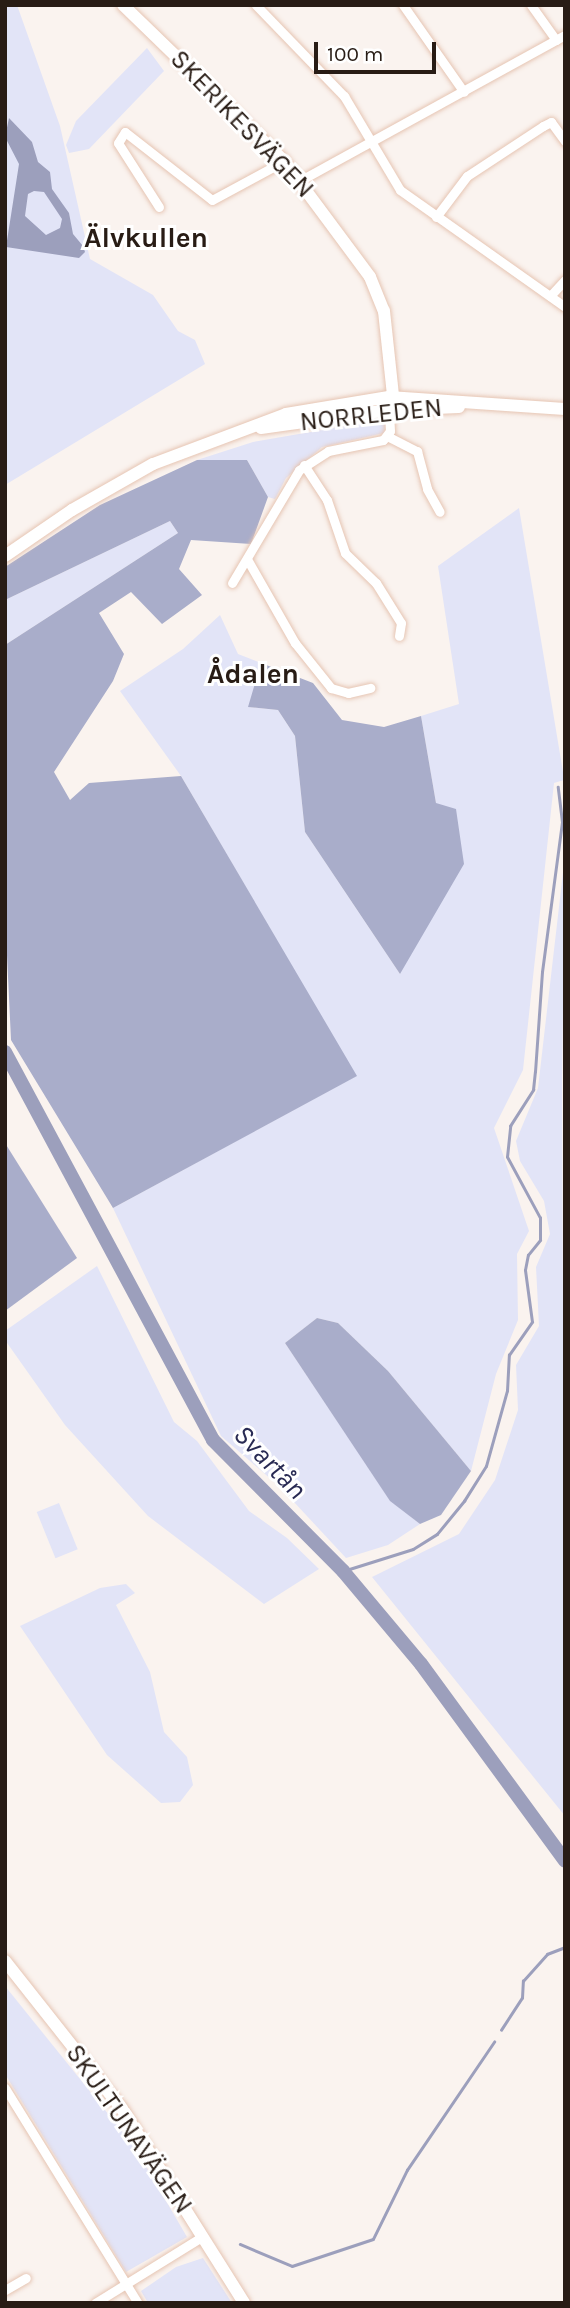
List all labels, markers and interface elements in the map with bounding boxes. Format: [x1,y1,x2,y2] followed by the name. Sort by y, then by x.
[318,28,440,72] scale bar
[327,42,384,66] text: 100 m
[164,44,320,204] street label: SKERIKESVÄGEN
[84,221,208,255] district label: Älvkullen
[298,392,444,438] street label: NORRLEDEN
[207,657,299,691] district label: Ådalen
[227,1418,313,1506] water label: Svartån
[59,2038,199,2220] street label: SKULTUNAVÄGEN

